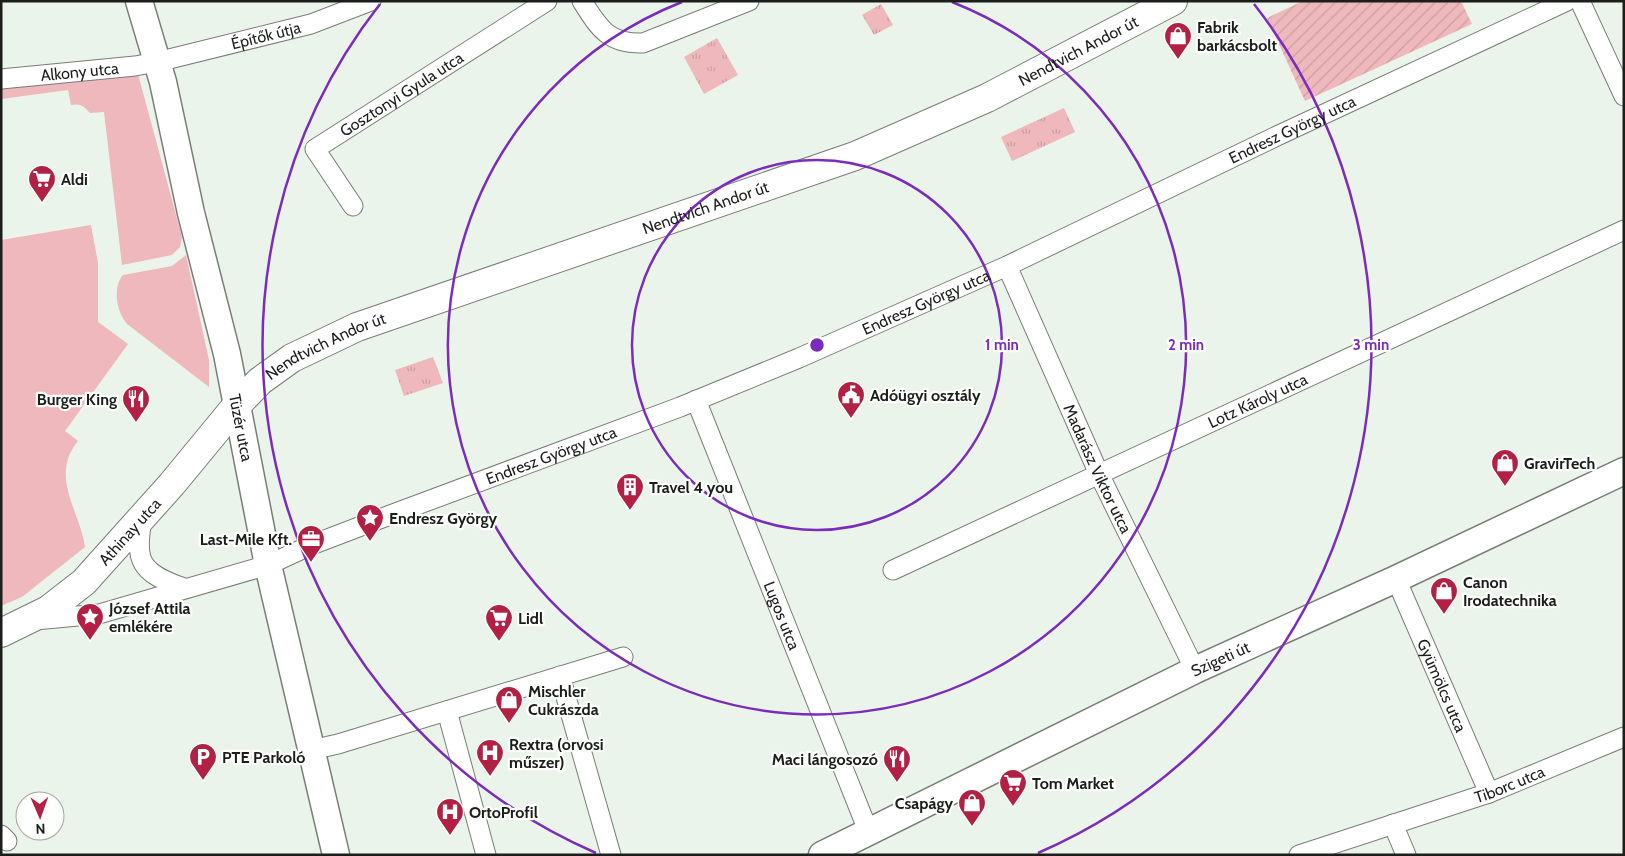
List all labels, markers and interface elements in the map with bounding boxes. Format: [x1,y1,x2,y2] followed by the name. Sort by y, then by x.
[1015,11,1142,90] street label: Nendtvich Andor út
[229,17,303,53] street label: Építők útja
[1197,18,1277,55] place label: Fabrik barkácsbolt
[1163,21,1193,60] shop icon: Fabrik barkácsbolt
[336,47,467,140] street label: Gosztonyi Gyula utca
[40,58,120,85] street label: Alkony utca
[1226,91,1359,167] street label: Endresz György utca
[27,164,57,203] supermarket icon: Aldi
[61,170,88,189] place label: Aldi
[640,177,772,238] street label: Nendtvich Andor út
[859,265,993,338] street label: Endresz György utca
[261,308,389,384] street label: Nendtvich Andor út
[808,336,826,354] centre of rings
[985,336,1019,354] text: 1 min
[1168,336,1204,354] text: 2 min
[1353,336,1389,354] text: 3 min
[1205,369,1311,432] street label: Lotz Károly utca
[836,380,866,419] public building icon: Adóügyi osztály
[121,384,151,423] restaurant icon: Burger King
[870,386,981,405] place label: Adóügyi osztály
[37,390,117,409] place label: Burger King
[225,392,257,463] street label: Tüzér utca
[1060,401,1136,536] street label: Madarász Viktor utca
[483,422,619,488] street label: Endresz György utca
[1490,448,1520,487] shop icon: GravirTech
[1524,454,1595,473] place label: GravirTech
[615,472,645,511] building icon: Travel 4 you
[649,478,733,497] place label: Travel 4 you
[94,494,165,569] street label: Athinay utca
[355,503,385,542] place icon: Endresz György
[389,509,497,528] place label: Endresz György
[296,524,326,563] office icon: Last-Mile Kft.
[200,530,292,549] place label: Last-Mile Kft.
[1463,573,1557,610] place label: Canon Irodatechnika
[1429,576,1459,615] shop icon: Canon Irodatechnika
[760,578,804,653] street label: Lugos utca
[108,599,191,636] place label: József Attila emlékére
[75,602,105,641] place icon: József Attila emlékére
[484,603,514,642] supermarket icon: Lidl
[518,609,543,628] place label: Lidl
[1414,636,1471,735] street label: Gyümölcs utca
[1188,637,1253,680] street label: Szigeti út
[528,682,599,719] place label: Mischler Cukrászda
[494,685,524,724] shop icon: Mischler Cukrászda
[509,735,604,772] place label: Rextra (orvosi műszer)
[475,738,505,777] hospital icon: Rextra (orvosi műszer)
[188,742,218,781] parking icon: PTE Parkoló
[882,744,912,783] restaurant icon: Maci lángosozó
[222,748,305,767] place label: PTE Parkoló
[772,750,878,769] place label: Maci lángosozó
[1472,761,1548,807] street label: Tiborc utca
[998,768,1028,807] supermarket icon: Tom Market
[1032,774,1114,793] place label: Tom Market
[957,788,987,827] shop icon: Csapágy
[15,791,65,841] north arrow
[895,794,953,813] place label: Csapágy
[435,797,465,836] hospital icon: OrtoProfil
[469,803,538,822] place label: OrtoProfil
[35,820,46,838] text: N

